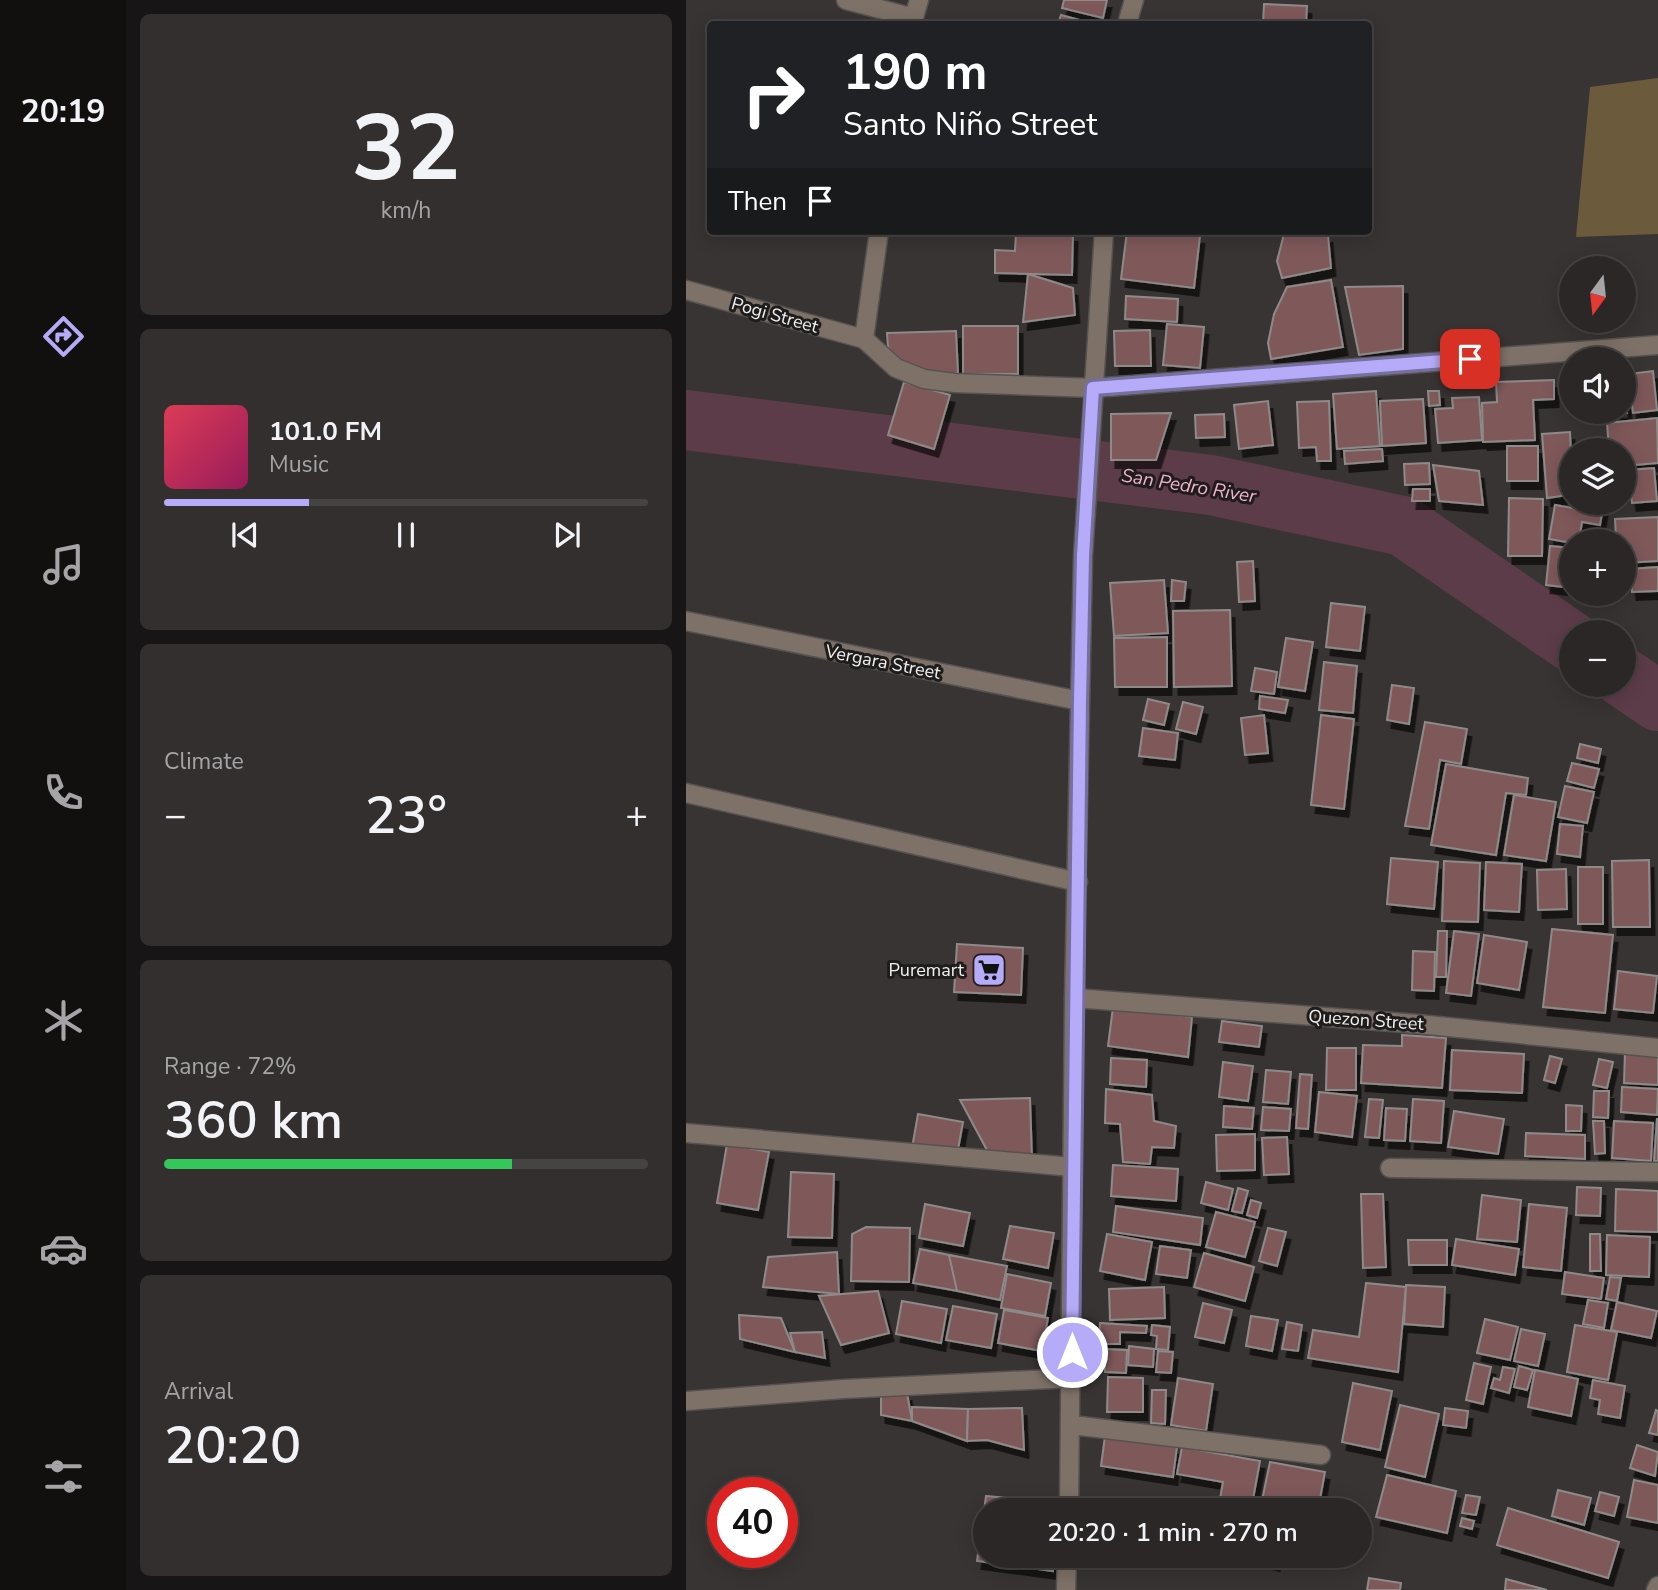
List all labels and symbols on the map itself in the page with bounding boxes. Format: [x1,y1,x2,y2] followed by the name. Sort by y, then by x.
[1559,256,1636,332] north arrow
[729,291,822,339] street label: Pogi Street
[1440,329,1500,389] pin
[1120,463,1259,510] water label: San Pedro River
[822,639,943,685] street label: Vergara Street
[970,951,1008,989] supermarket icon: Puremart
[889,958,965,982] place label: Puremart
[1308,1004,1425,1036] street label: Quezon Street
[1035,1315,1109,1389] position arrow
[707,1477,798,1568] speed limit sign: 40

